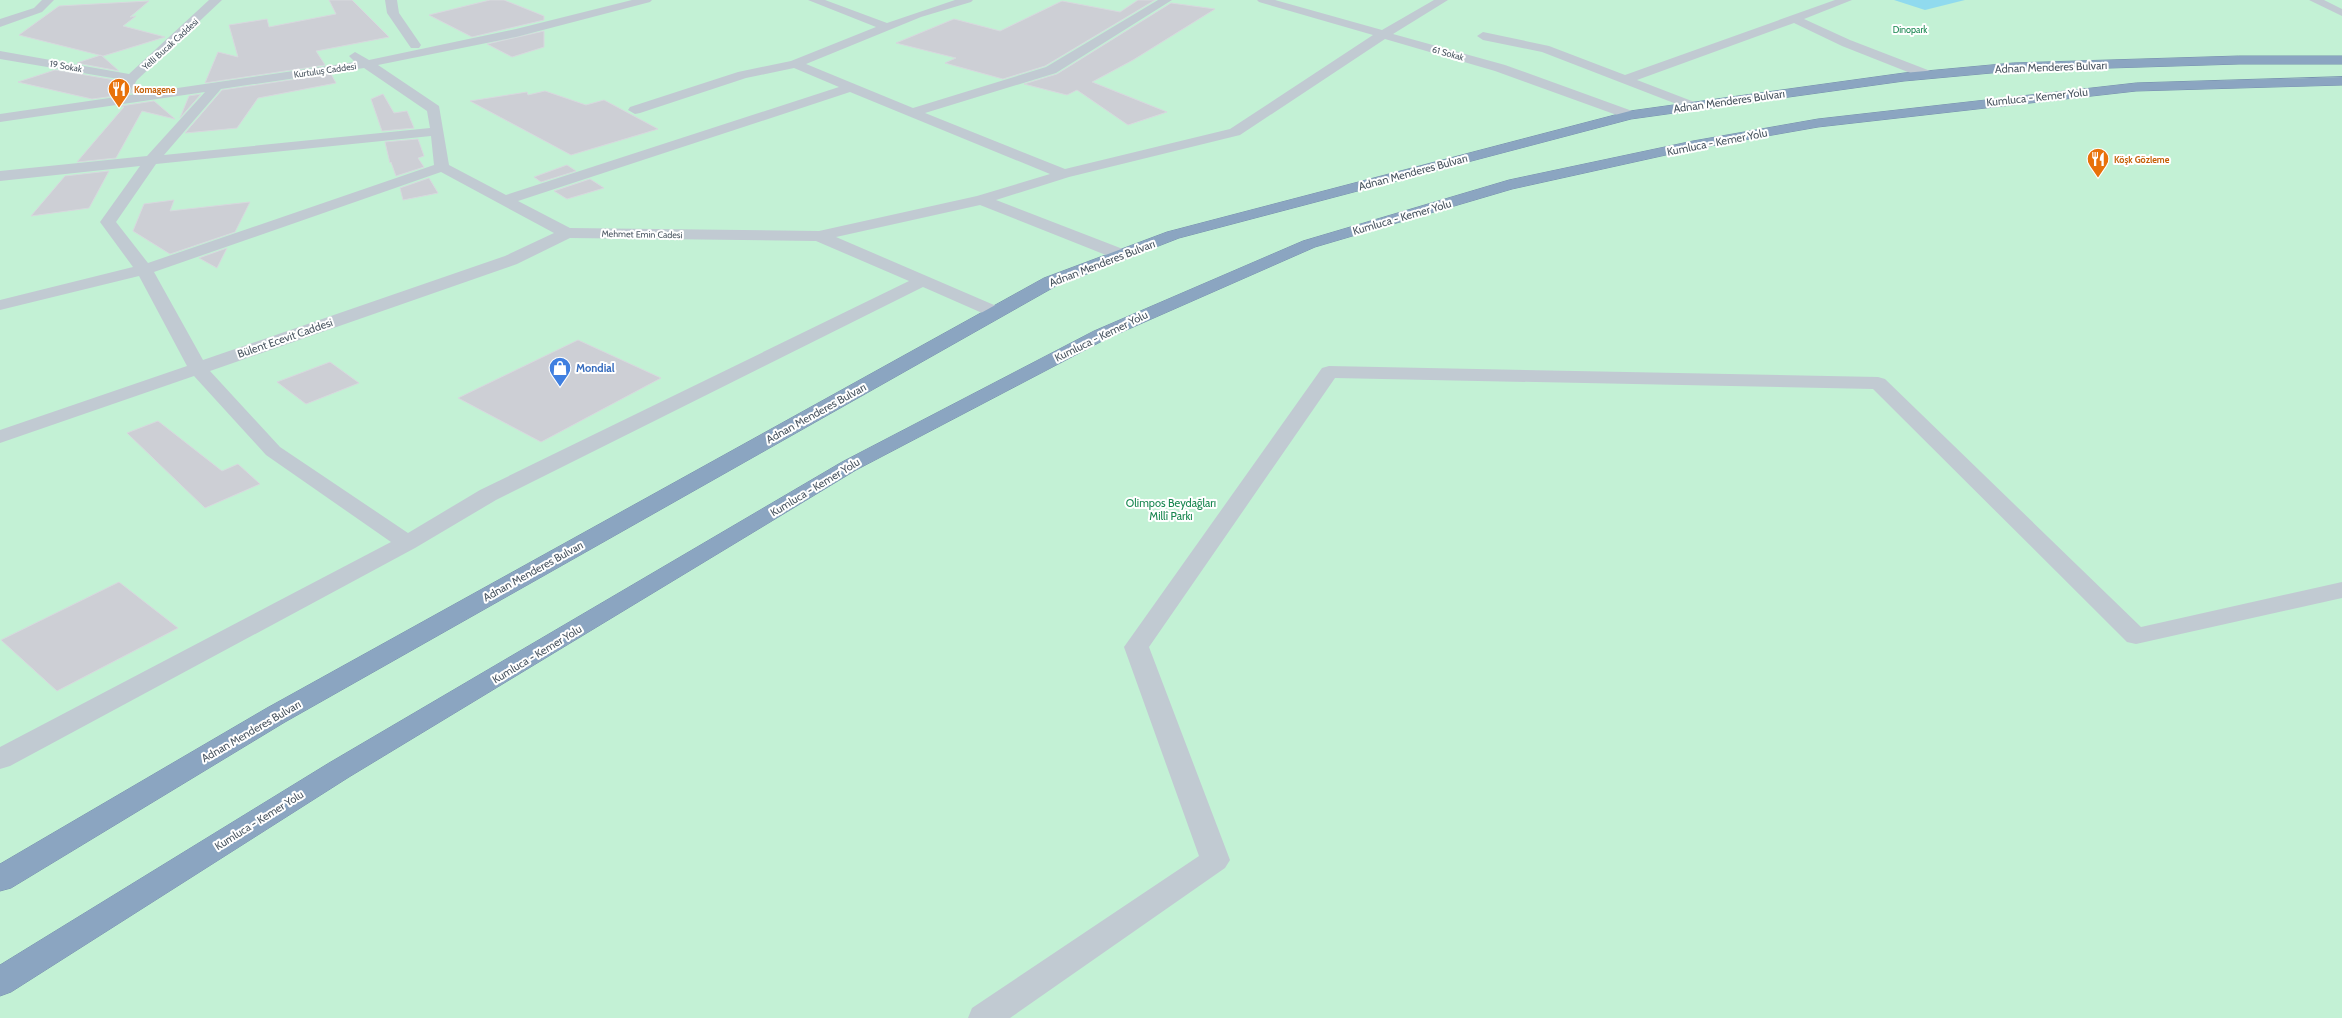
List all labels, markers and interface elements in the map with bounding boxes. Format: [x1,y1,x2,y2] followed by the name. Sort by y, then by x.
[139,16,200,73] street label: Yelli Bucak Caddesi
[1893,24,1927,35] park label: Dinopark
[1431,43,1465,63] street label: 61 Sokak
[49,58,83,74] street label: 19 Sokak
[1995,58,2107,76] street label: Adnan Menderes Bulvarı
[293,60,357,80] street label: Kurtuluş Caddesi
[106,76,132,109] restaurant icon: Komagene
[134,84,176,95] place label: Komagene
[1986,85,2089,109] street label: Kumluca - Kemer Yolu
[1672,86,1786,116] street label: Adnan Menderes Bulvarı
[1666,125,1769,159] street label: Kumluca - Kemer Yolu
[2085,146,2111,179] restaurant icon: Köşk Gözleme
[1357,151,1469,193] street label: Adnan Menderes Bulvarı
[2114,154,2170,165] place label: Köşk Gözleme
[1351,196,1453,238] street label: Kumluca - Kemer Yolu
[601,228,683,240] street label: Mehmet Emin Cadesi
[1047,236,1157,290] street label: Adnan Menderes Bulvarı
[1052,307,1150,365] street label: Kumluca - Kemer Yolu
[236,315,334,361] street label: Bülent Ecevit Caddesi
[547,355,573,388] shop icon: Mondial
[576,361,615,375] place label: Mondial
[763,380,869,446] street label: Adnan Menderes Bulvarı
[768,455,863,519] street label: Kumluca - Kemer Yolu
[1126,496,1216,523] park label: Olimpos Beydağları Millî Parkı
[480,538,586,604] street label: Adnan Menderes Bulvarı
[490,622,585,686] street label: Kumluca - Kemer Yolu
[199,697,303,765] street label: Adnan Menderes Bulvarı
[212,787,306,853] street label: Kumluca - Kemer Yolu

